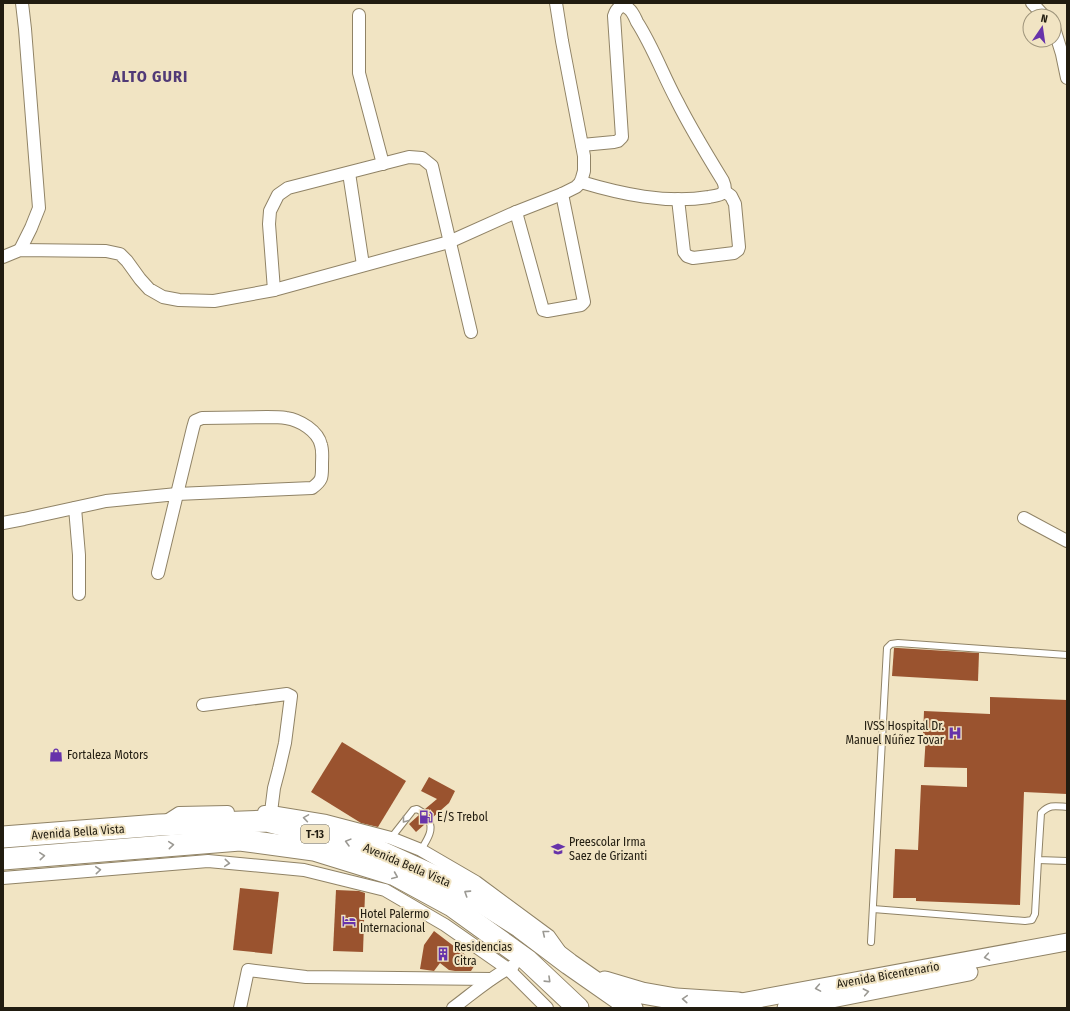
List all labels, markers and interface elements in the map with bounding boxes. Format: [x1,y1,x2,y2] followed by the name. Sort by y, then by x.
[1022,8,1062,48] north arrow
[1039,12,1049,26] text: N
[111,67,188,86] district label: ALTO GURI
[845,719,945,747] place label: IVSS Hospital Dr. Manuel Núñez Tovar
[947,725,963,741] hospital icon: IVSS Hospital Dr. Manuel Núñez Tovar
[48,747,64,763] shop icon: Fortaleza Motors
[67,748,148,762] place label: Fortaleza Motors
[418,809,434,825] fuel station icon: E/S Trebol
[437,810,488,824] place label: E/S Trebol
[303,814,309,823] one-way arrow
[403,816,410,823] one-way arrow
[31,822,125,842] street label: Avenida Bella Vista
[301,825,329,843] road number: T-13
[569,835,647,863] place label: Preescolar Irma Saez de Grizanti
[344,838,351,847] one-way arrow
[361,840,453,890] street label: Avenida Bella Vista
[168,841,174,850] one-way arrow
[550,841,566,857] school or university icon: Preescolar Irma Saez de Grizanti
[39,851,45,860] one-way arrow
[224,859,230,868] one-way arrow
[95,866,101,875] one-way arrow
[391,871,398,879] one-way arrow
[464,890,471,898] one-way arrow
[360,907,429,935] place label: Hotel Palermo Internacional
[341,913,357,929] hotel icon: Hotel Palermo Internacional
[543,931,550,938] one-way arrow
[454,940,512,968] place label: Residencias Citra
[435,946,451,962] building icon: Residencias Citra
[984,952,990,960] one-way arrow
[835,959,941,991] street label: Avenida Bicentenario
[543,975,551,982] one-way arrow
[815,983,821,992] one-way arrow
[863,988,869,997] one-way arrow
[682,995,688,1004] one-way arrow

